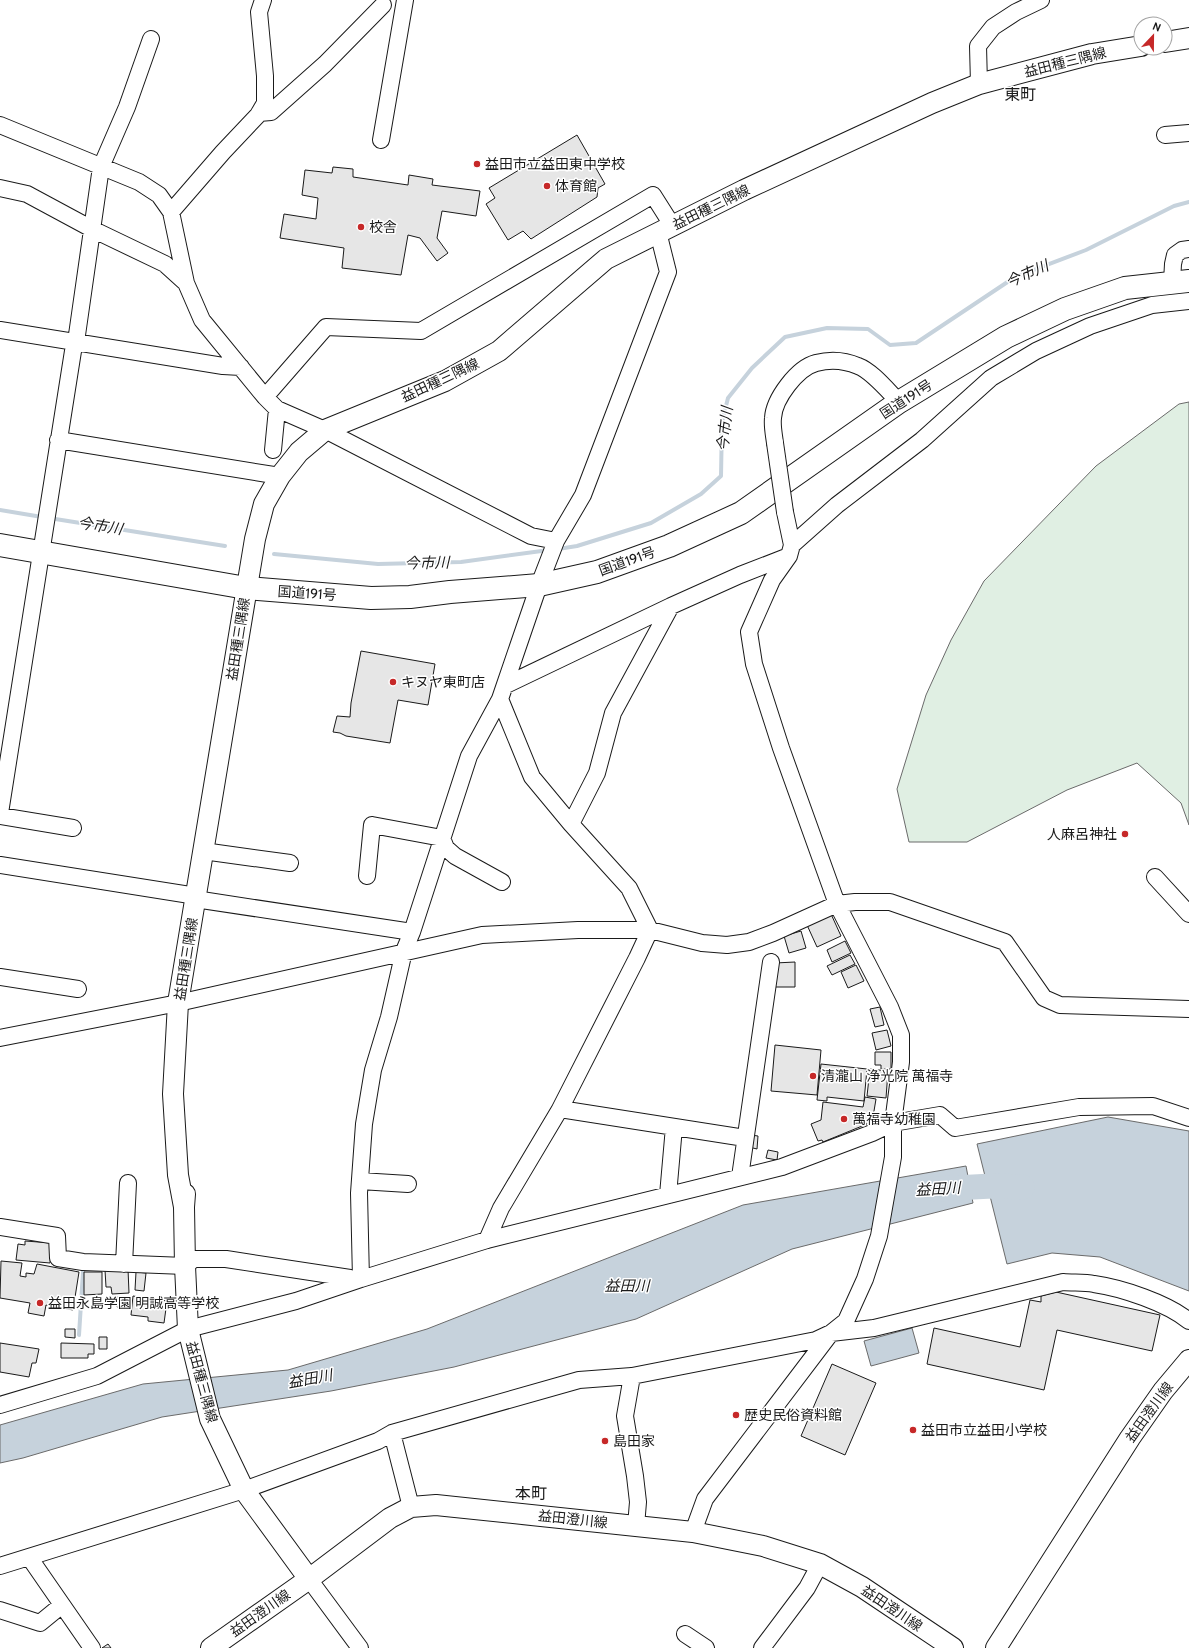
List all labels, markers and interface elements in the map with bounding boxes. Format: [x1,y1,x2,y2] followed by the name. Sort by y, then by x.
[1133,16,1173,56] north arrow
[1151,19,1163,35] text: N
[1022,43,1108,81] street label: 益田種三隅線
[1004,85,1036,104] district label: 東町
[485,155,625,173] place label: 益田市立益田東中学校
[472,159,482,169] marker: 益田市立益田東中学校
[555,177,597,195] place label: 体育館
[669,180,753,234] street label: 益田種三隅線
[542,181,552,191] marker: 体育館
[369,218,397,236] place label: 校舎
[356,222,366,232] marker: 校舎
[1003,256,1053,291] water label: 今市川
[398,354,482,406] street label: 益田種三隅線
[876,375,936,423] street label: 国道191号
[714,404,737,452] water label: 今市川
[76,514,126,539] water label: 今市川
[596,542,658,580] street label: 国道191号
[404,554,452,572] water label: 今市川
[277,582,337,604] street label: 国道191号
[223,596,253,682] street label: 益田種三隅線
[401,673,485,691] place label: キヌヤ東町店
[388,677,398,687] marker: キヌヤ東町店
[1047,825,1117,843] place label: 人麻呂神社
[1120,829,1130,839] marker: 人麻呂神社
[171,916,201,1002] street label: 益田種三隅線
[821,1067,953,1085] place label: 清瀧山 浄光院 萬福寺
[808,1071,818,1081] marker: 清瀧山 浄光院 萬福寺
[852,1110,936,1128] place label: 萬福寺幼稚園
[839,1114,849,1124] marker: 萬福寺幼稚園
[915,1179,963,1199] water label: 益田川
[604,1277,651,1295] water label: 益田川
[48,1294,219,1312] place label: 益田永島学園 明誠高等学校
[35,1298,45,1308] marker: 益田永島学園 明誠高等学校
[182,1339,222,1425] street label: 益田種三隅線
[286,1366,336,1392] water label: 益田川
[1121,1378,1177,1446] street label: 益田澄川線
[744,1406,842,1424] place label: 歴史民俗資料館
[731,1410,741,1420] marker: 歴史民俗資料館
[921,1421,1047,1439] place label: 益田市立益田小学校
[908,1425,918,1435] marker: 益田市立益田小学校
[613,1432,655,1450] place label: 島田家
[600,1436,610,1446] marker: 島田家
[515,1484,547,1503] district label: 本町
[537,1506,609,1532] street label: 益田澄川線
[858,1581,926,1635] street label: 益田澄川線
[226,1586,294,1640] street label: 益田澄川線

